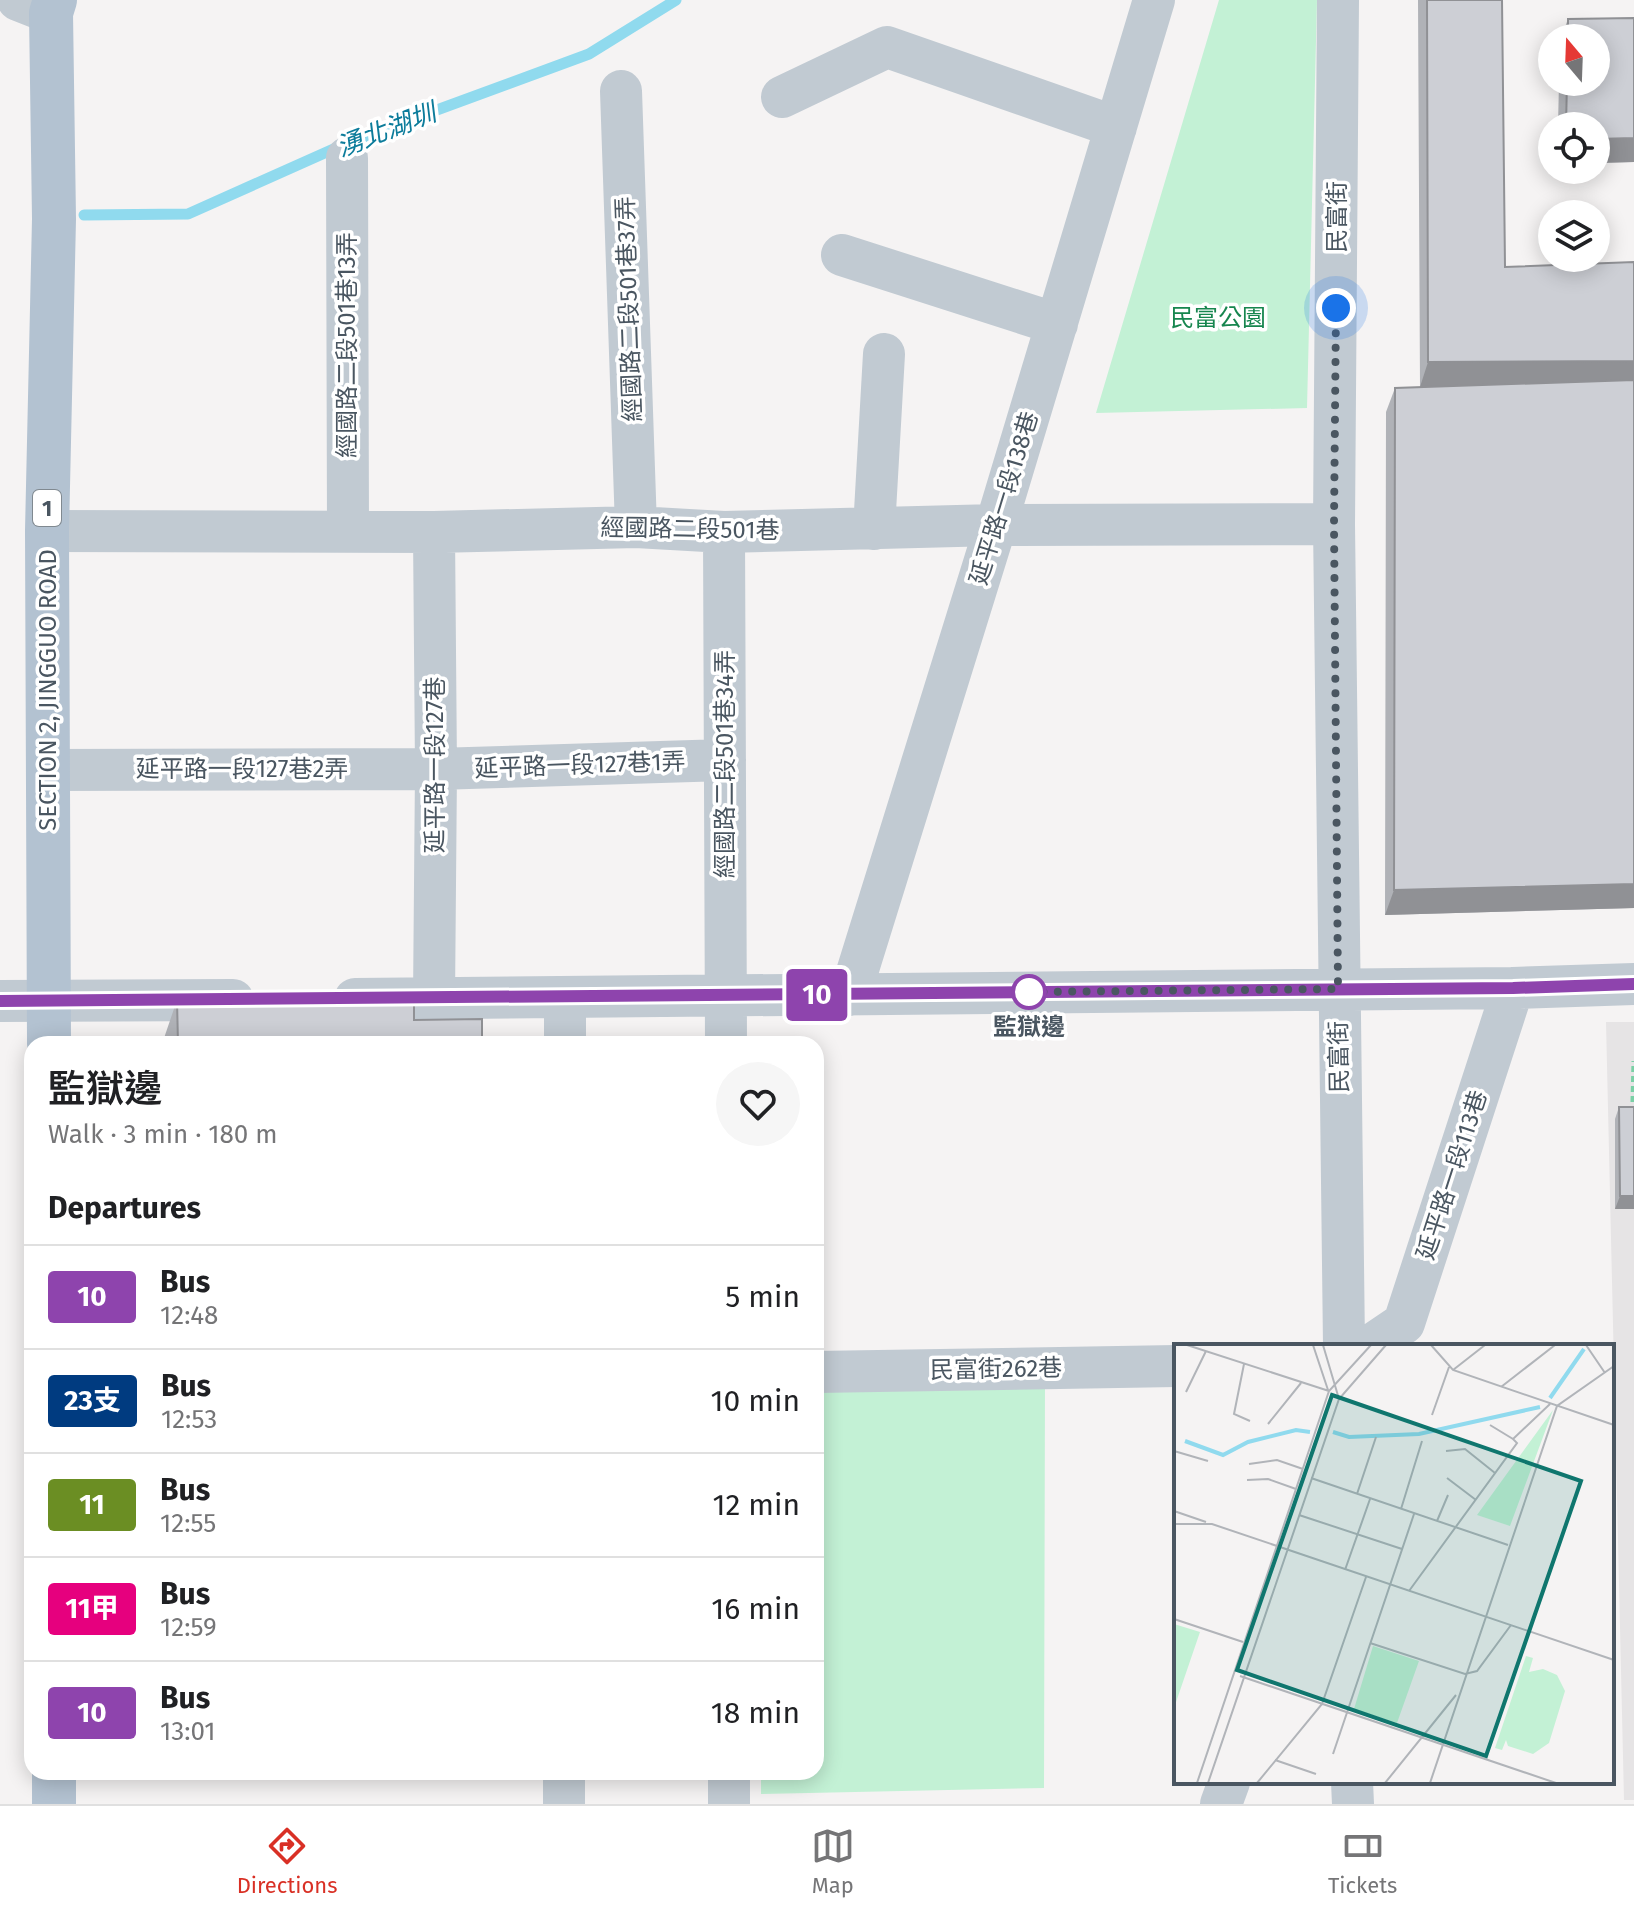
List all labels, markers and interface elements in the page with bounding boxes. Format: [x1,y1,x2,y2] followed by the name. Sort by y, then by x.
[1538,24,1610,96] north arrow
[1538,24,1610,272] map controls
[332,96,444,164] water label: 湧北湖圳
[1538,112,1610,184] button: locate
[1323,181,1351,253] street label: 民富街
[611,196,647,422] street label: 經國路二段501巷37弄
[1538,200,1610,272] button: layers
[333,232,361,458] street label: 經國路二段501巷13弄
[1316,288,1356,328] your location
[1170,304,1266,332] park label: 民富公園
[964,408,1044,588] street label: 延平路一段138巷
[33,490,61,526] road number: 1
[600,513,780,545] street label: 經國路二段501巷
[34,549,62,831] street label: SECTION 2, JINGGUO ROAD
[711,650,739,878] street label: 經國路二段501巷34弄
[421,677,449,853] street label: 延平路一段127巷
[474,747,686,783] street label: 延平路一段127巷1弄
[136,755,348,783] street label: 延平路一段127巷2弄
[781,969,853,1021] line badge: 10
[1012,975,1046,1009] marker: 監獄邊
[802,978,832,1011] text: 10
[993,1013,1065,1041] place label: 監獄邊
[1324,1021,1354,1093] street label: 民富街
[716,1062,800,1146] button: heart
[48,1066,162,1112] text: 監獄邊
[1411,1087,1493,1263] street label: 延平路一段113巷
[48,1119,278,1150] text: Walk · 3 min · 180 m
[48,1190,201,1226] text: Departures
[160,1264,210,1300] text: Bus
[725,1279,800,1315] text: 5 min
[77,1280,107,1313] text: 10
[160,1300,218,1331] text: 12:48
[1174,1344,1614,1784] inset map
[930,1354,1062,1384] street label: 民富街262巷
[161,1368,211,1404] text: Bus
[711,1383,800,1419] text: 10 min
[64,1384,121,1417] text: 23支
[161,1404,217,1435] text: 12:53
[160,1472,210,1508] text: Bus
[712,1487,800,1523] text: 12 min
[79,1488,105,1521] text: 11
[160,1508,216,1539] text: 12:55
[160,1576,210,1612] text: Bus
[711,1591,800,1627] text: 16 min
[65,1592,119,1625] text: 11甲
[160,1612,217,1643] text: 12:59
[160,1680,210,1716] text: Bus
[711,1695,800,1731] text: 18 min
[77,1696,107,1729] text: 10
[160,1716,216,1747] text: 13:01
[237,1824,338,1899] tab: Directions
[811,1824,855,1899] tab: Map
[1328,1824,1397,1899] tab: Tickets

